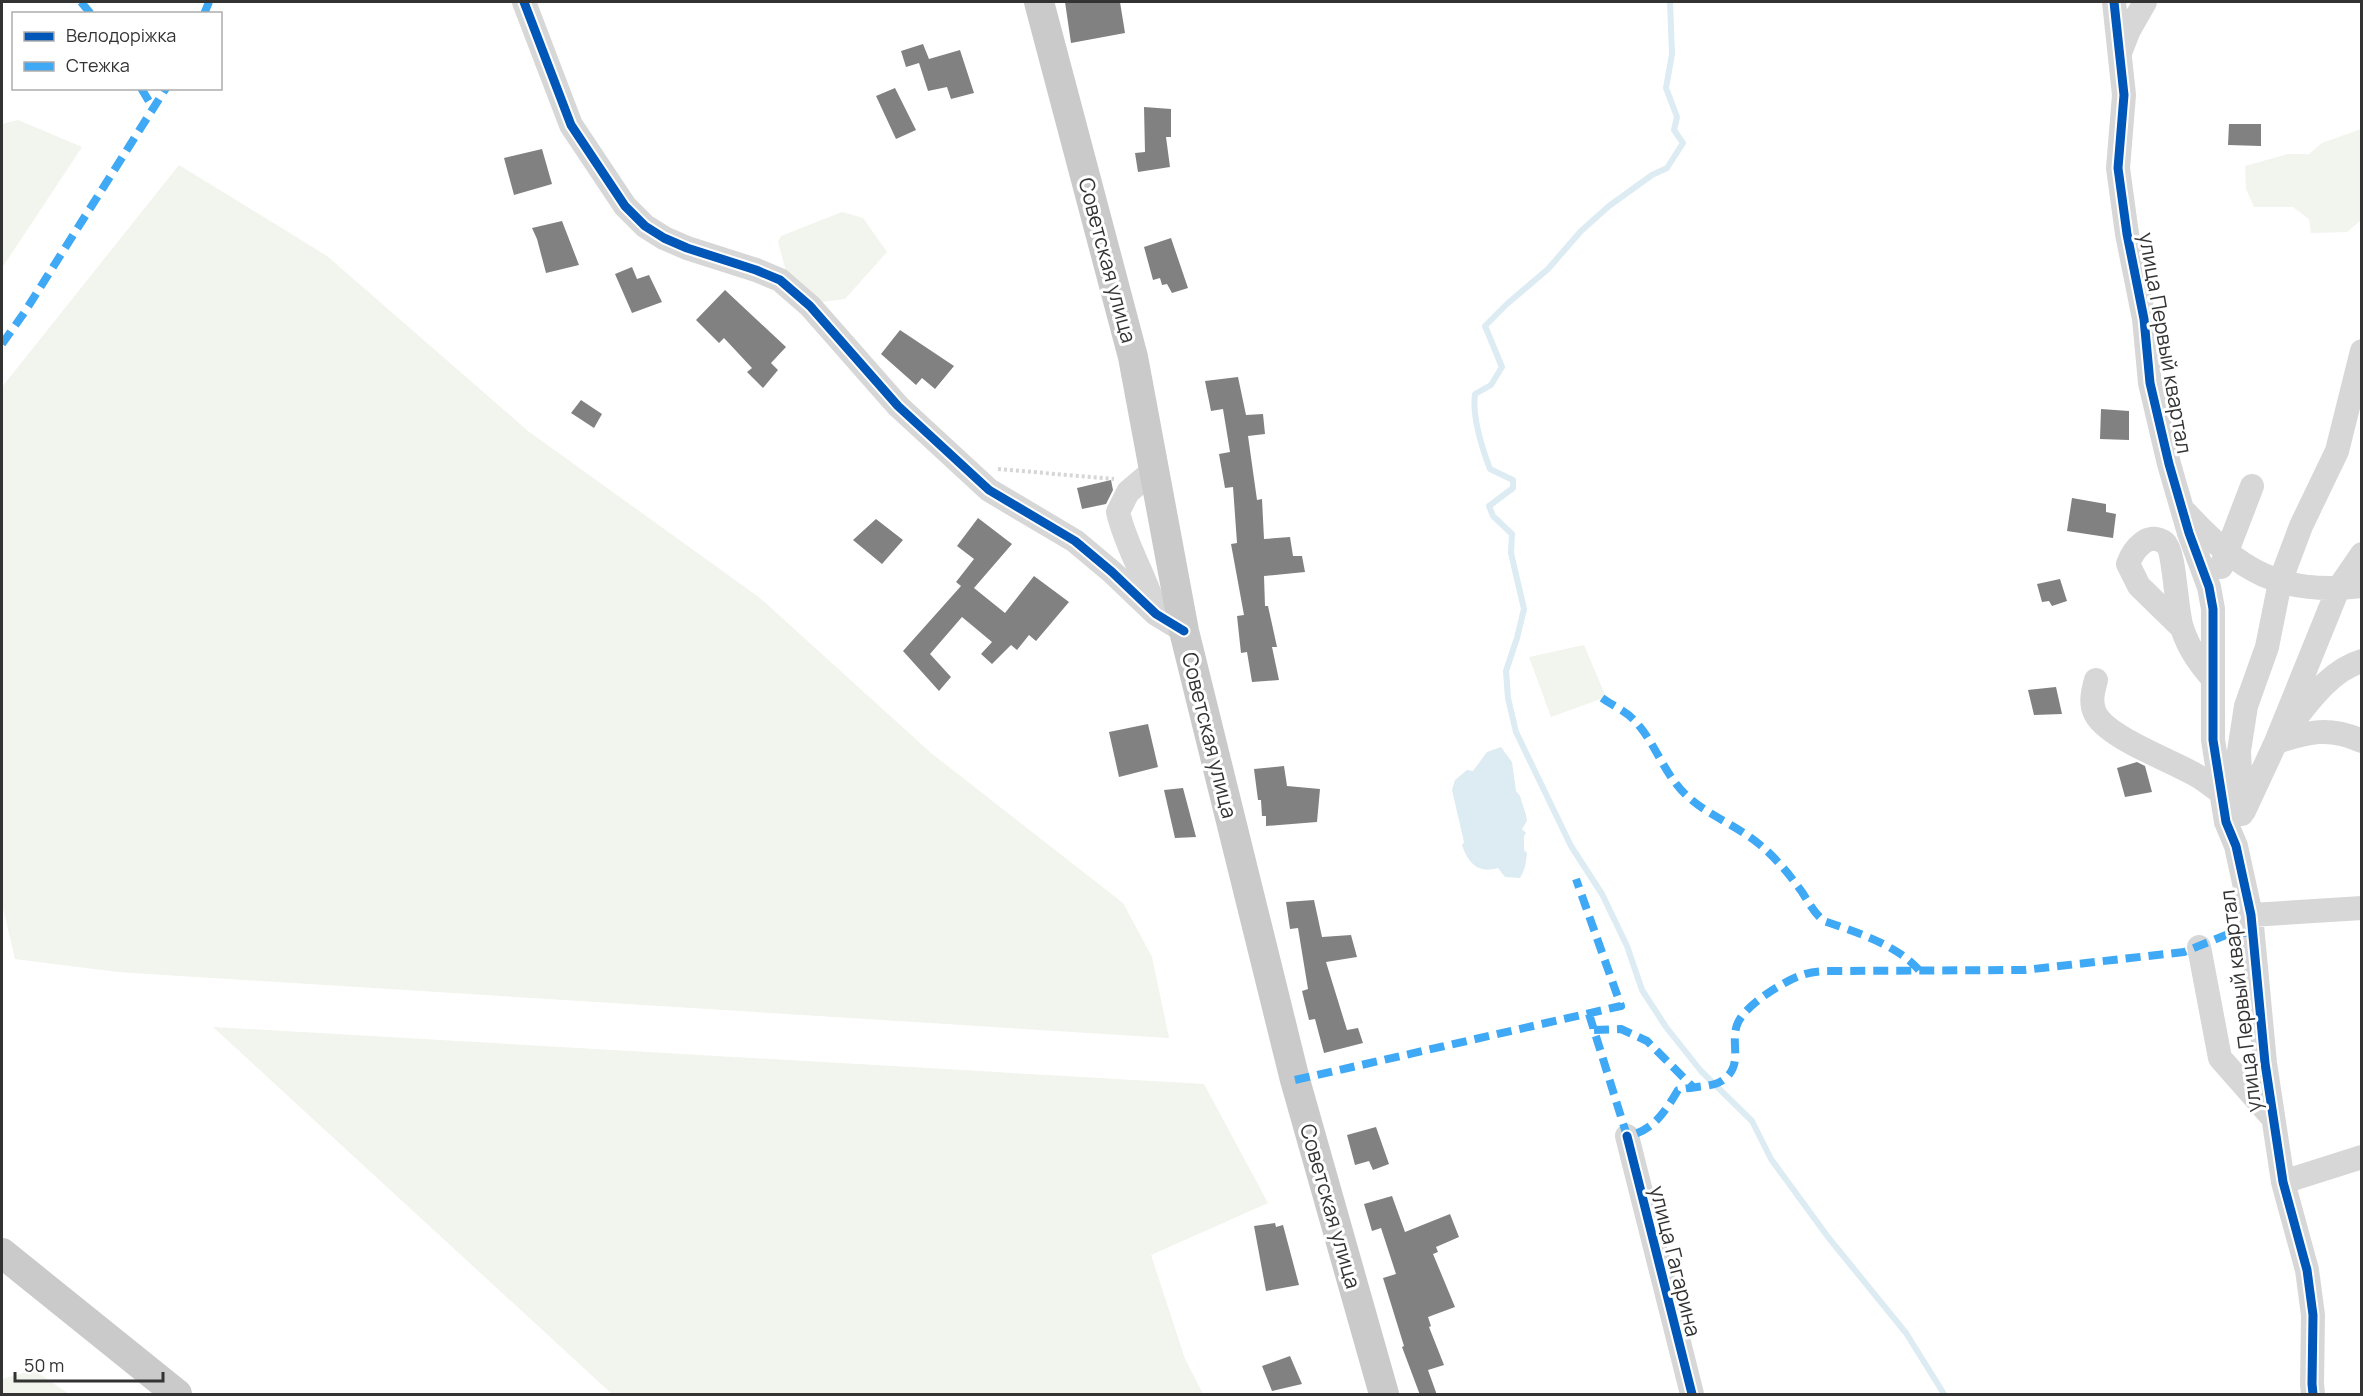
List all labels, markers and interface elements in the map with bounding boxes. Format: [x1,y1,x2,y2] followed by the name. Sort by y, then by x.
[12,12,222,90] legend
[66,23,176,47] text: Велодоріжка
[66,53,130,77] text: Стежка
[1072,174,1144,346] street label: Советская улица
[2133,230,2199,456] street label: улица Первый квартал
[1176,649,1244,821] street label: Советская улица
[2212,888,2268,1114] street label: улица Первый квартал
[1294,1120,1368,1292] street label: Советская улица
[1644,1183,1708,1339] street label: улица Гагарина
[15,1345,164,1383] scale bar
[24,1353,64,1377] text: 50 m

